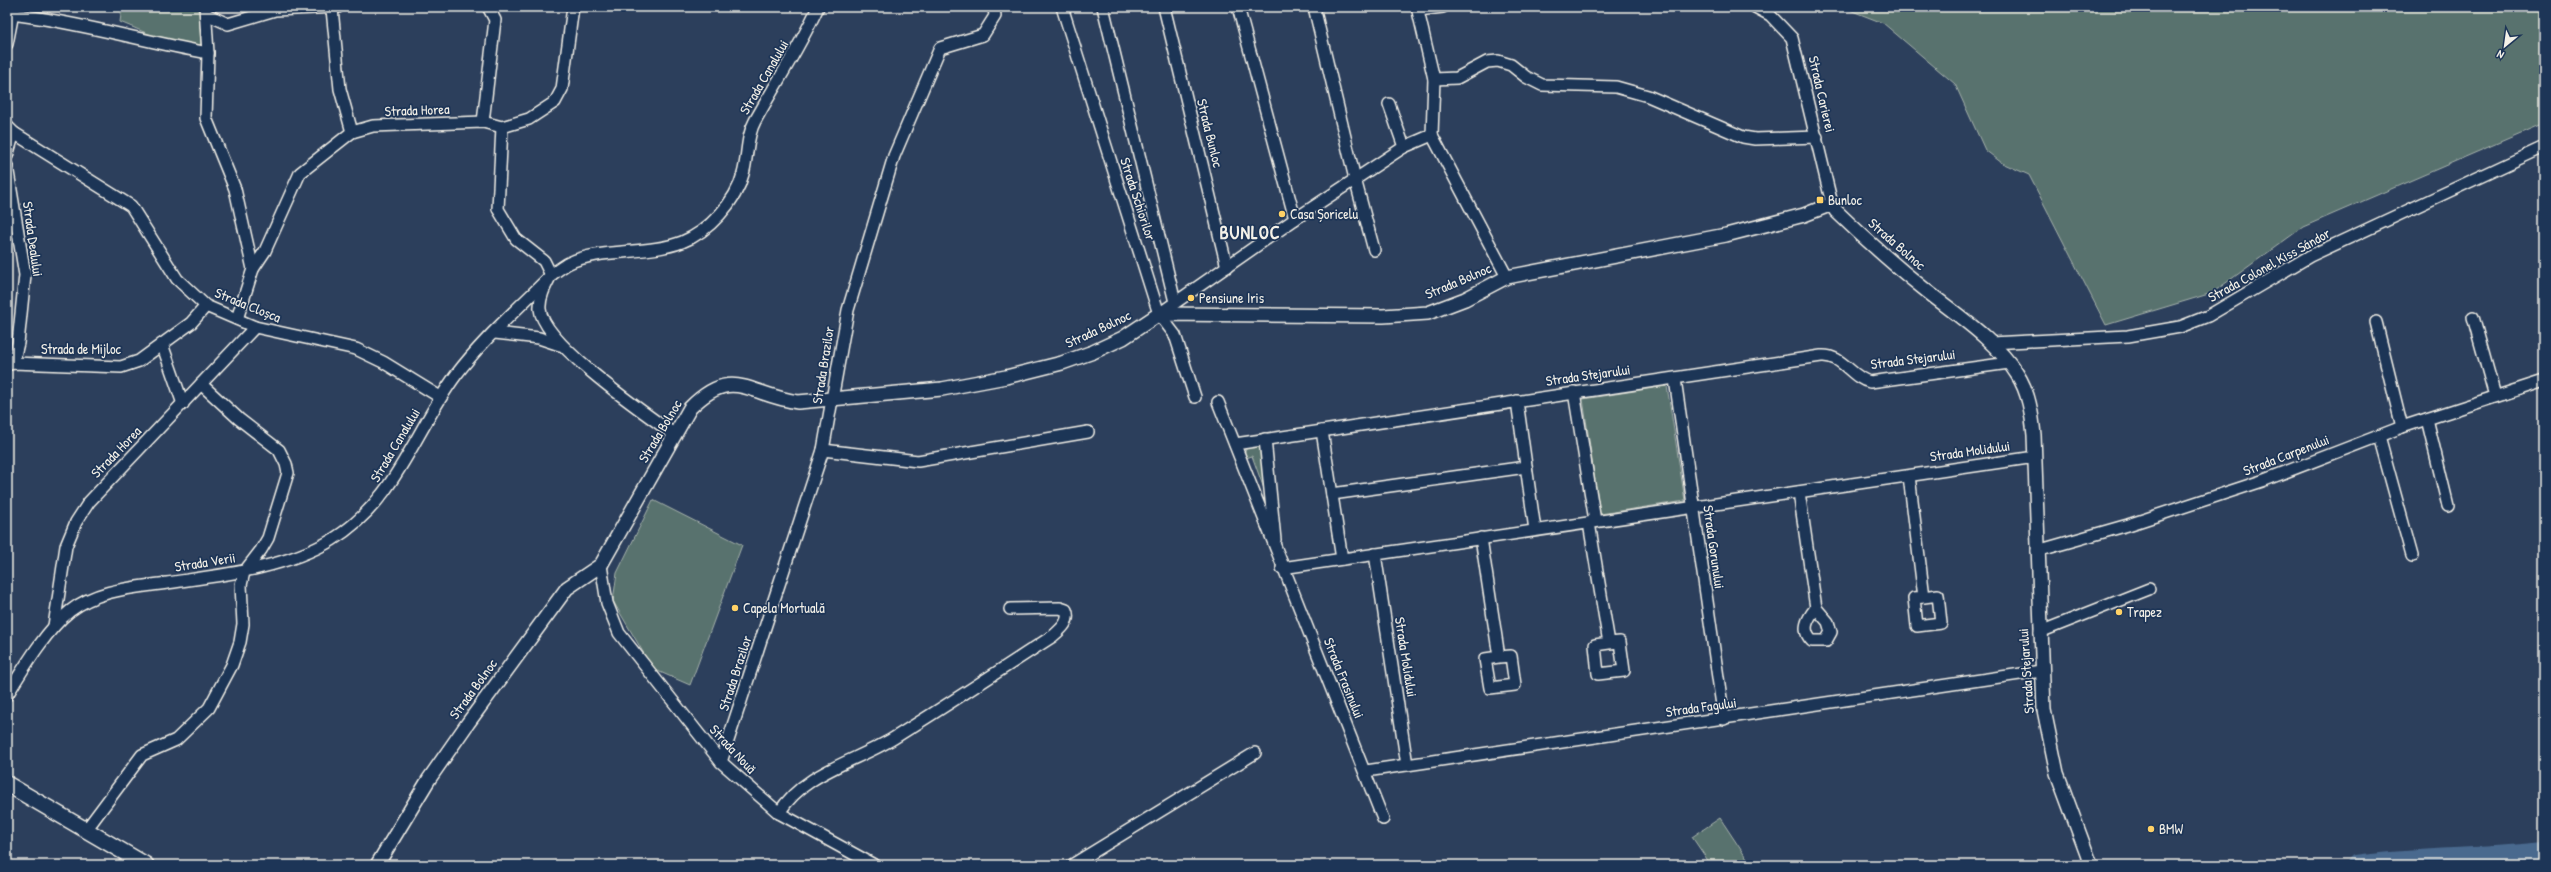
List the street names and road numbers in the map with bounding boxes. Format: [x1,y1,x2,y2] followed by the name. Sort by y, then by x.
[735,36,793,117] street label: Strada Canalului
[1804,54,1840,134] street label: Strada Carierei
[1193,97,1228,170] street label: Strada Bunloc
[384,99,450,120] street label: Strada Horea
[1116,155,1161,243] street label: Strada Schiorilor
[19,200,48,278] street label: Strada Dealului
[1865,213,1930,274] street label: Strada Bolnoc
[2204,223,2334,306] street label: Strada Colonel Kiss Sándor
[1422,258,1494,303] street label: Strada Bolnoc
[212,283,285,327] street label: Strada Cloșca
[1062,305,1134,352] street label: Strada Bolnoc
[807,324,838,405] street label: Strada Brazilor
[41,339,122,359] street label: Strada de Mijloc
[1869,344,1957,374] street label: Strada Stejarului
[1544,359,1632,391] street label: Strada Stejarului
[633,395,686,466] street label: Strada Bolnoc
[365,404,424,485] street label: Strada Canalului
[86,421,145,482] street label: Strada Horea
[2240,429,2332,481] street label: Strada Carpenului
[1929,435,2011,466] street label: Strada Molidului
[1699,504,1730,590] street label: Strada Gorunului
[173,547,237,576] street label: Strada Verii
[1391,616,1422,698] street label: Strada Molidului
[2013,628,2039,714] street label: Strada Stejarului
[713,632,756,713] street label: Strada Brazilor
[1320,635,1369,721] street label: Strada Frasinului
[444,654,501,723] street label: Strada Bolnoc
[1664,692,1738,722] street label: Strada Fagului
[706,720,761,778] street label: Strada Nouă

